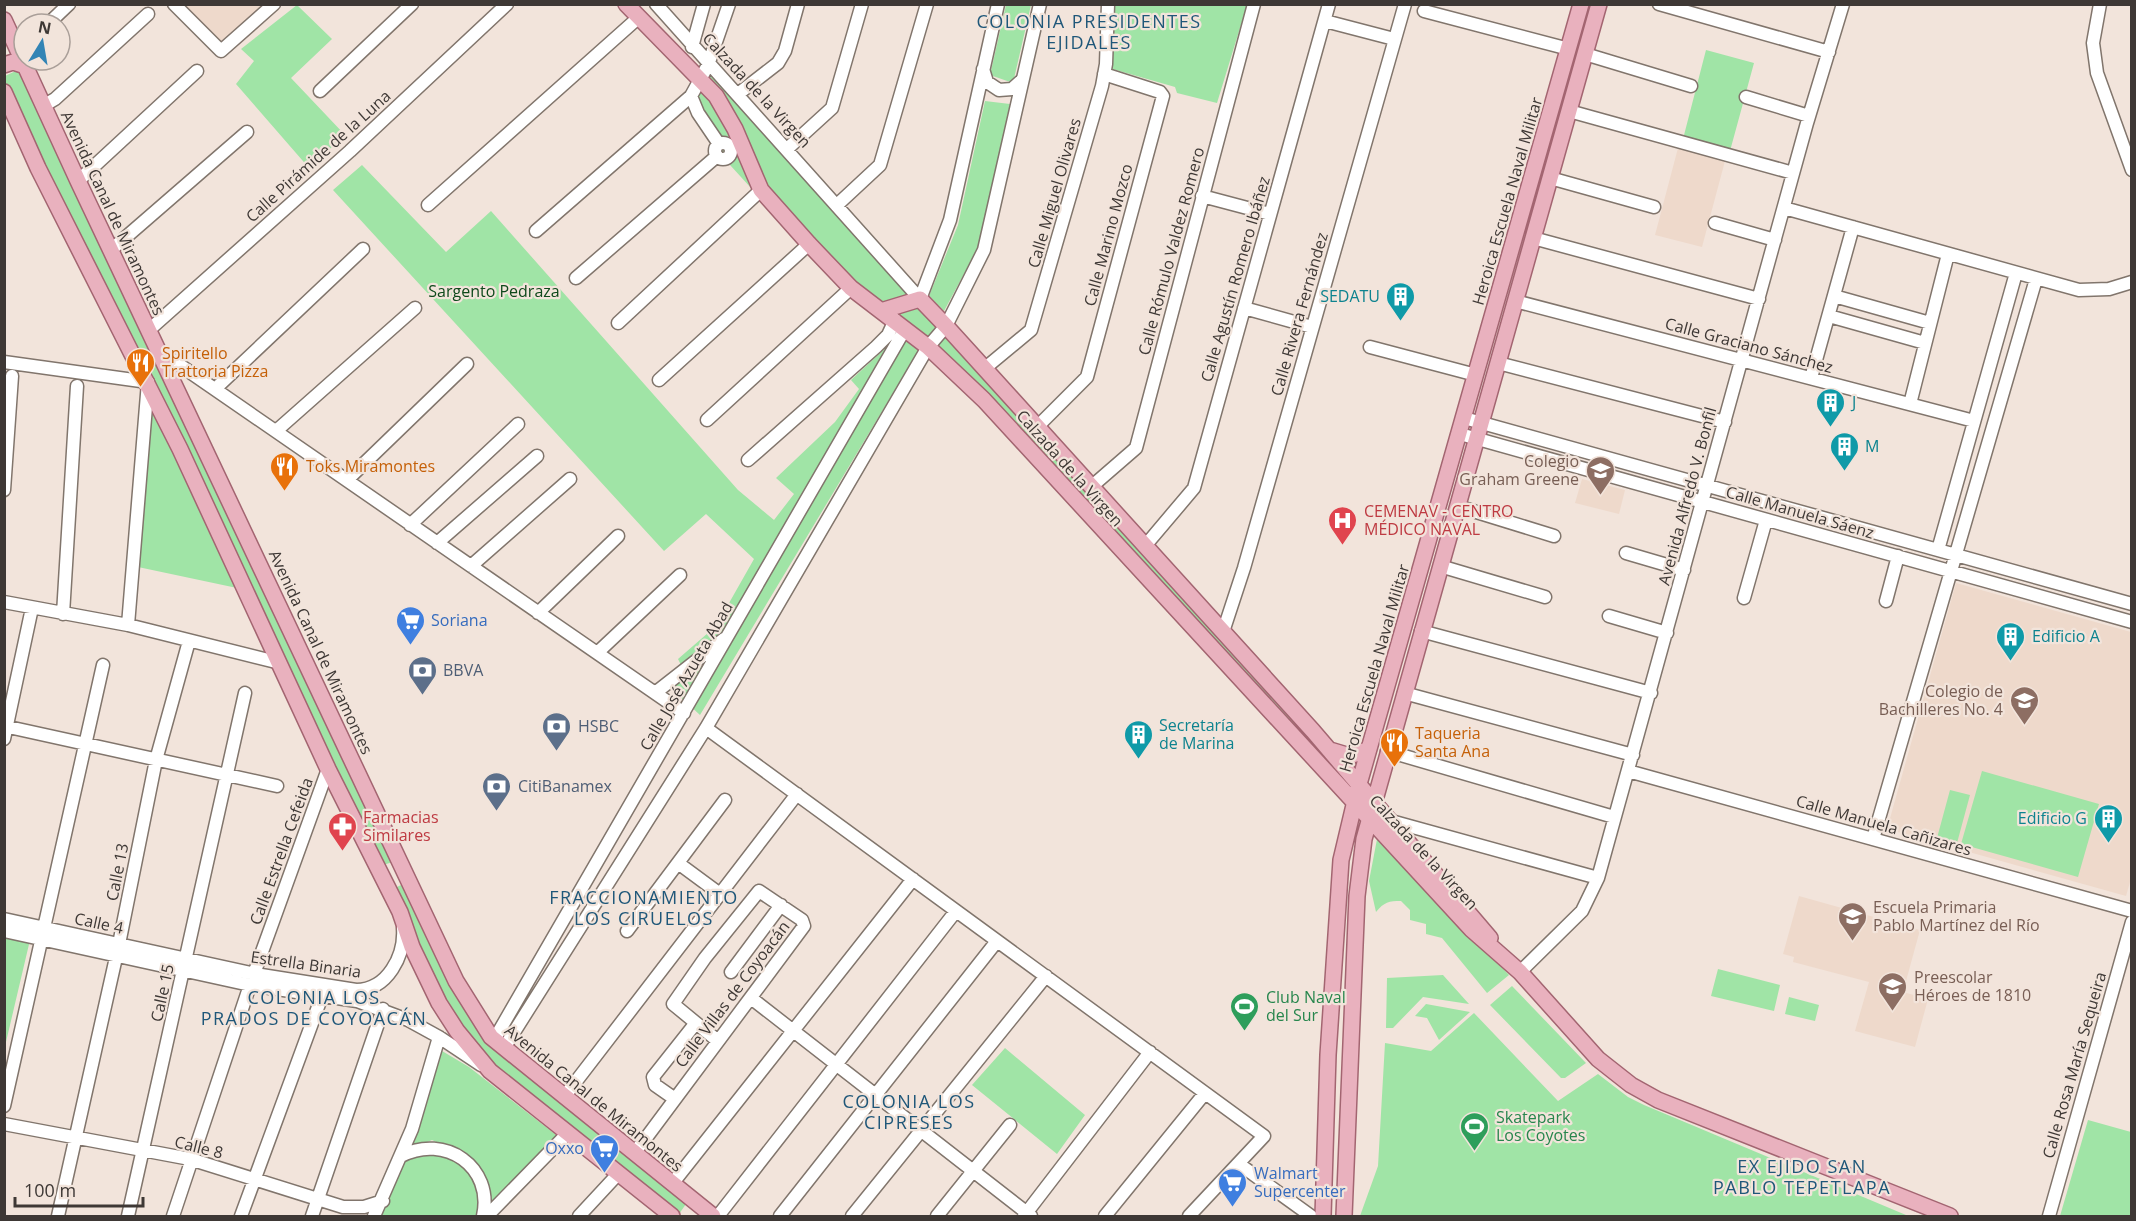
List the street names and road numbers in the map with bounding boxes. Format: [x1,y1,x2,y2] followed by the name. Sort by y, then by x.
[698,28,816,152] street label: Calzada de la Virgen
[241,85,395,227] street label: Calle Pirámide de la Luna
[1467,94,1547,308] street label: Heroica Escuela Naval Militar
[56,107,170,319] street label: Avenida Canal de Miramontes
[1022,116,1086,270] street label: Calle Miguel Olivares
[1133,145,1209,357] street label: Calle Rómulo Valdez Romero
[1078,161,1138,309] street label: Calle Marino Mozco
[1195,173,1275,385] street label: Calle Agustín Romero Ibáñez
[1265,230,1333,398] street label: Calle Rivera Fernández
[1663,312,1835,378] street label: Calle Graciano Sánchez
[1012,405,1128,531] street label: Calzada de la Virgen
[1653,405,1721,587] street label: Avenida Alfredo V. Bonfil
[1723,480,1877,544] street label: Calle Manuela Sáenz
[264,546,378,758] street label: Avenida Canal de Miramontes
[1334,561,1414,775] street label: Heroica Escuela Naval Militar
[634,597,738,755] street label: Calle José Azueta Abad
[244,774,318,928] street label: Calle Estrella Cefeida
[1794,789,1974,861] street label: Calle Manuela Cañizares
[1365,790,1483,914] street label: Calzada de la Virgen
[101,841,133,903] street label: Calle 13
[73,907,125,939] street label: Calle 4
[670,916,794,1072] street label: Calle Villas de Coyoacán
[249,945,363,983] street label: Estrella Binaria
[145,962,179,1024] street label: Calle 15
[2037,969,2111,1161] street label: Calle Rosa María Sequeira
[500,1019,688,1177] street label: Avenida Canal de Miramontes
[172,1130,226,1164] street label: Calle 8

